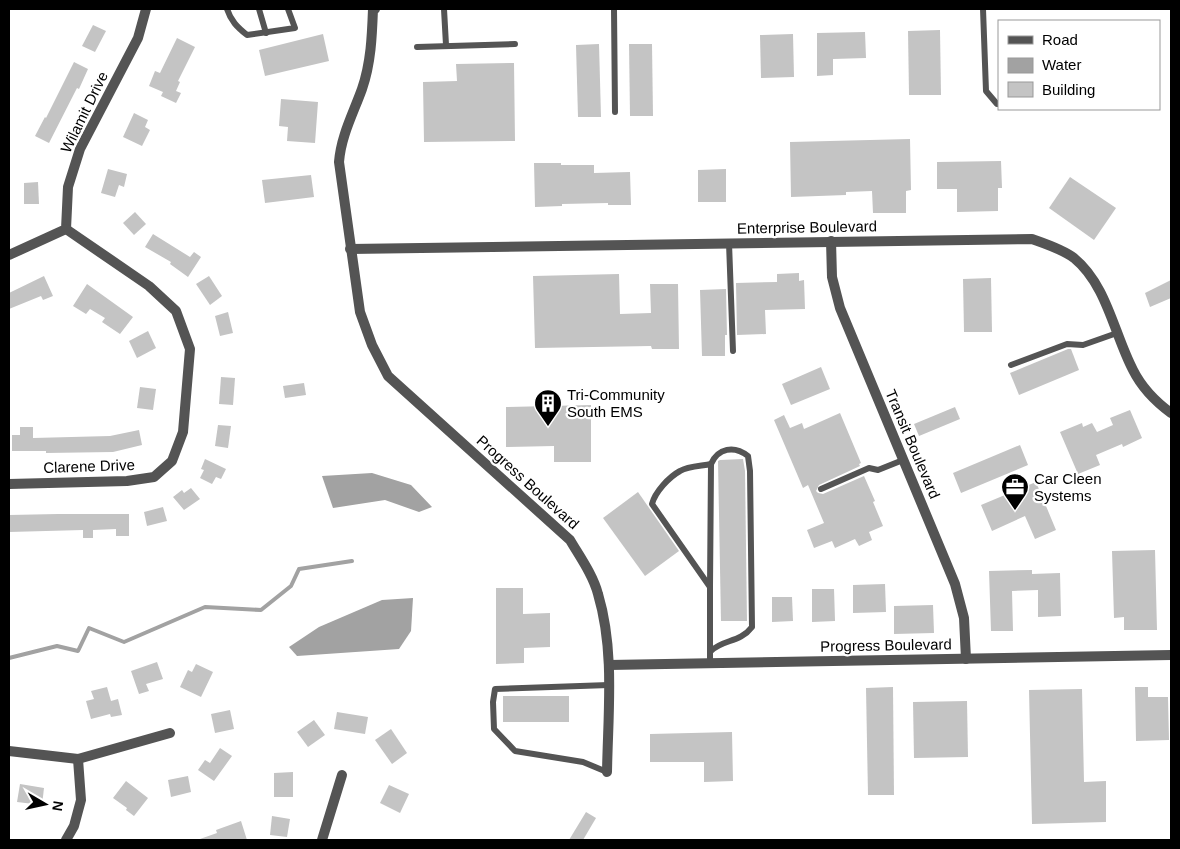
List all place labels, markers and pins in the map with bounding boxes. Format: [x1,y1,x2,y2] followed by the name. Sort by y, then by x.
[567,386,665,420] place label: Tri-Community South EMS
[533,388,563,427] building icon: Tri-Community South EMS
[1034,470,1102,504] place label: Car Cleen Systems
[1000,472,1030,511] office icon: Car Cleen Systems

